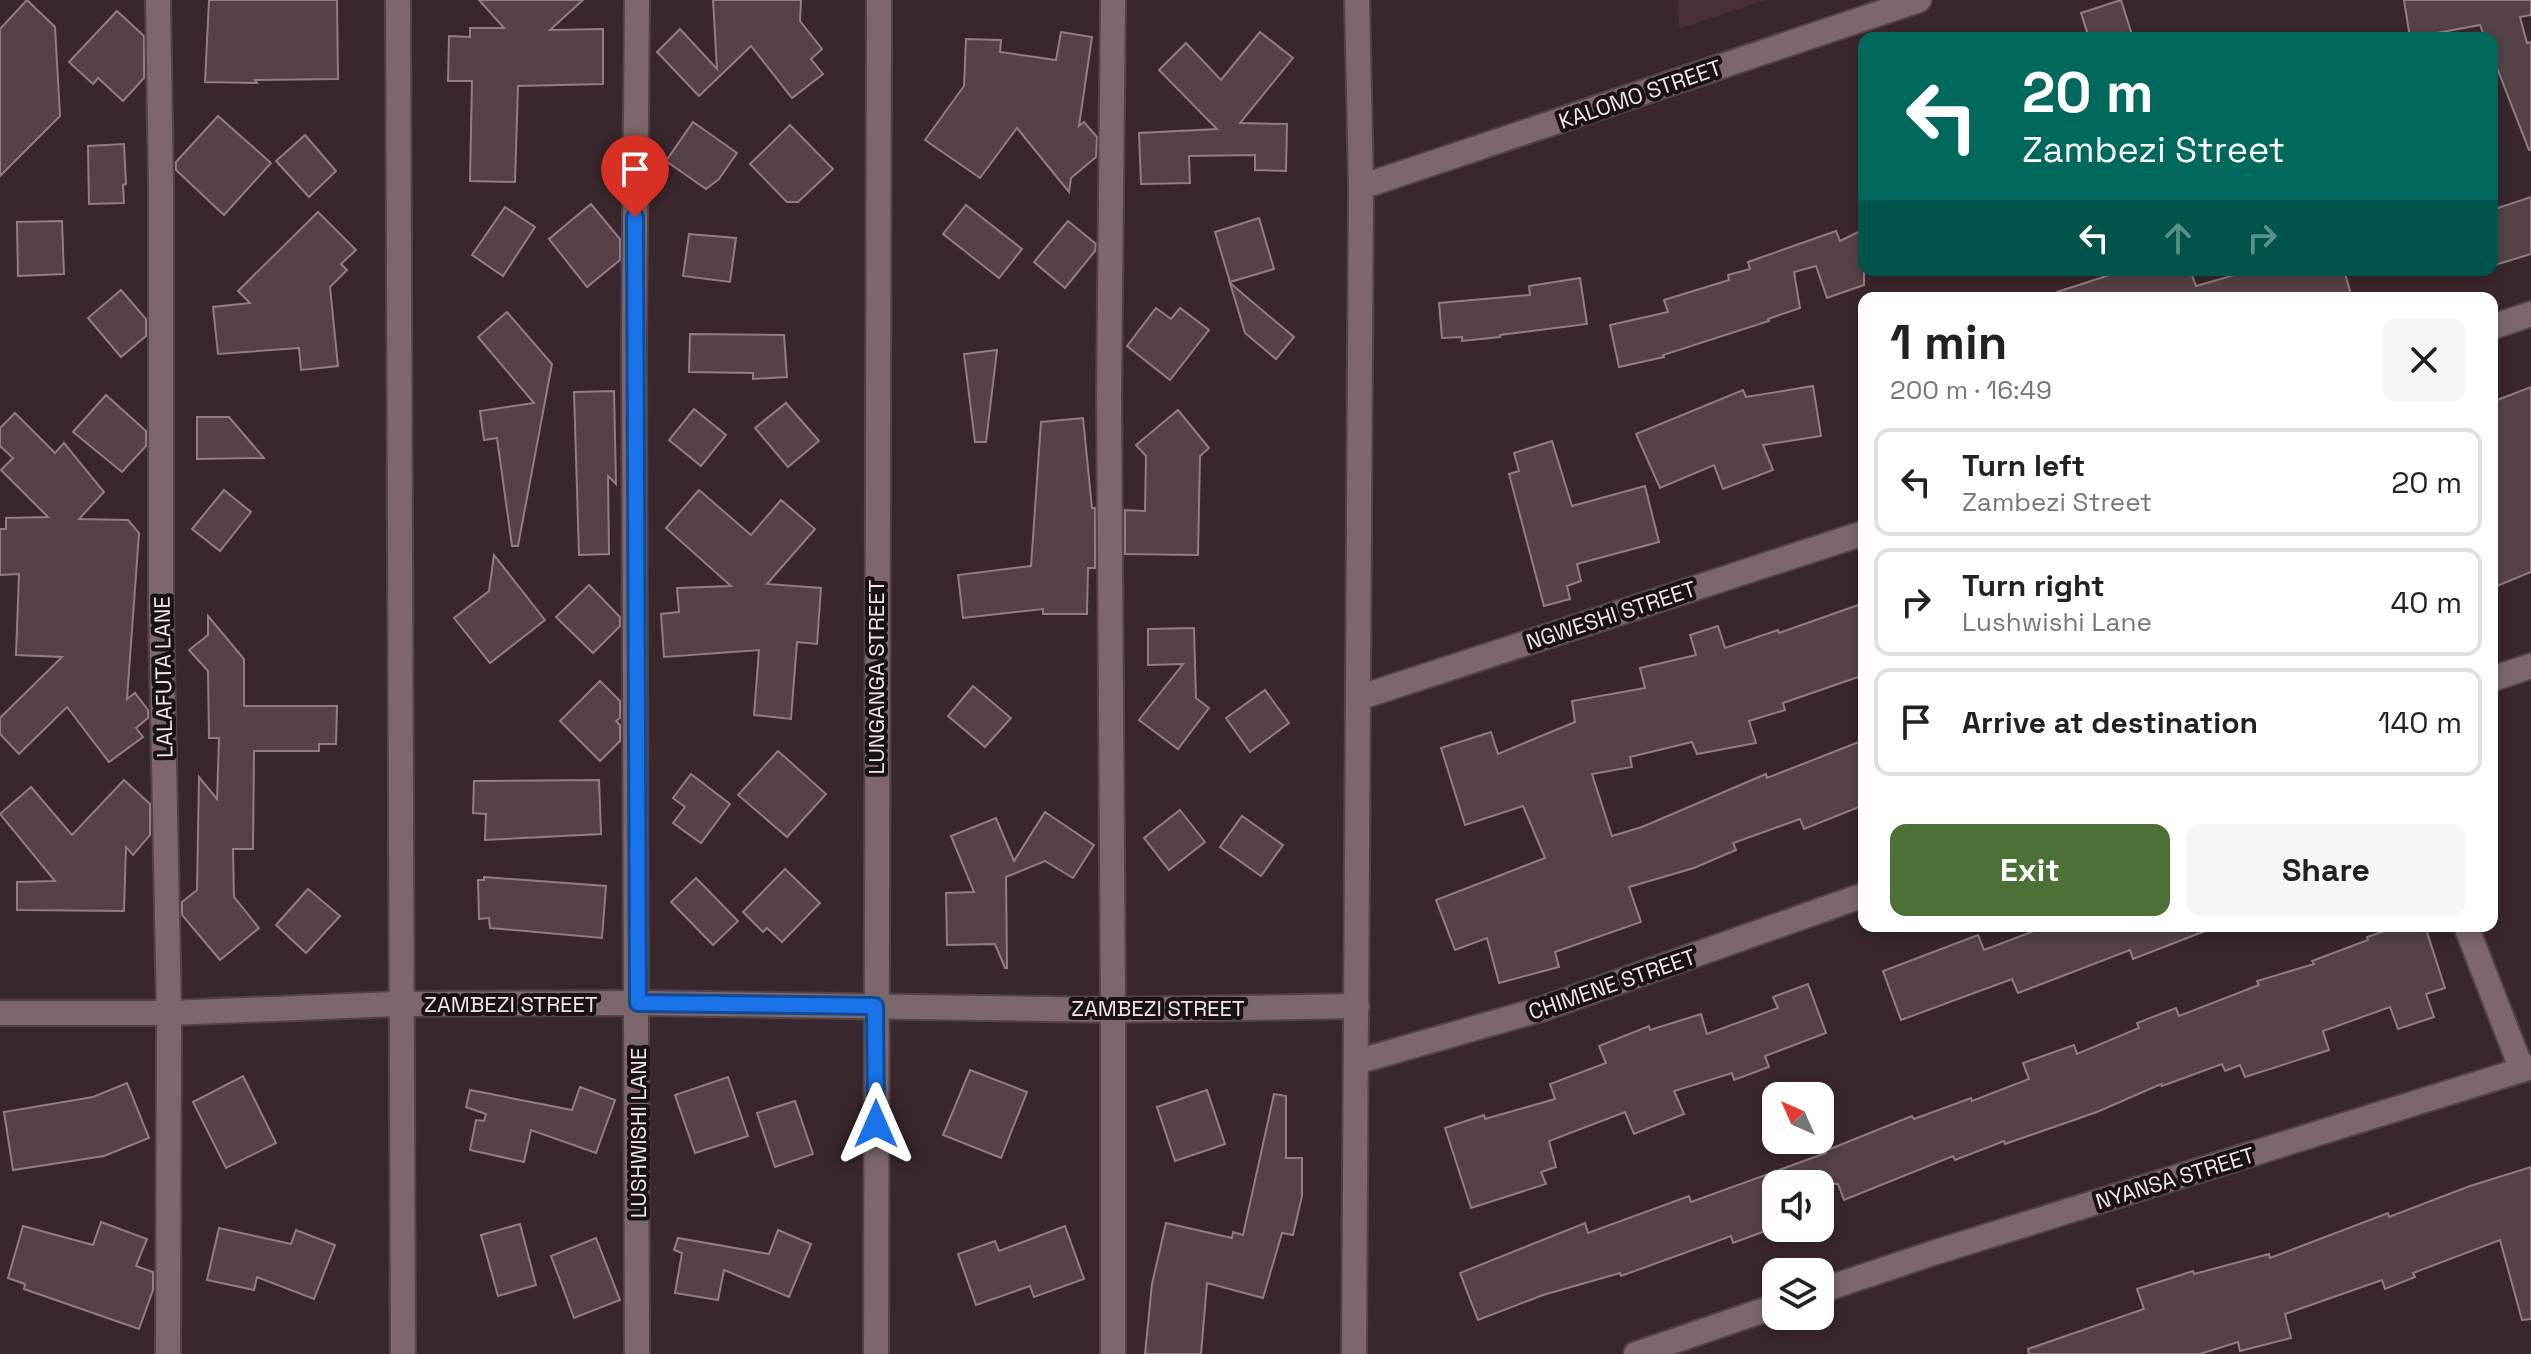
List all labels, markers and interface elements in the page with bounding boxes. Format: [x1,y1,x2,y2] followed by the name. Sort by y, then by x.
[1555,53,1725,135] street label: KALOMO STREET
[2022,57,2154,128] text: 20 m
[1890,64,1994,168] icon: left
[2022,127,2285,173] text: Zambezi Street
[601,135,669,217] pin
[613,147,657,191] icon: arrive
[2072,216,2116,260] icon: left
[2156,216,2200,260] icon: ahead
[2240,216,2284,260] icon: right
[1890,312,2007,373] text: 1 min
[2382,318,2466,402] button: close
[1890,373,2052,407] text: 200 m · 16:49
[1962,446,2085,485] text: Turn left
[1894,460,1938,504] icon: left
[2391,463,2462,502] text: 20 m
[1962,485,2152,519] text: Zambezi Street
[1962,566,2105,605] text: Turn right
[1522,574,1700,656] street label: NGWESHI STREET
[862,579,890,775] street label: LUNGANGA STREET
[1894,580,1938,624] icon: right
[2391,583,2462,622] text: 40 m
[148,596,178,758] street label: LALAFUTA LANE
[1962,605,2152,639] text: Lushwishi Lane
[1894,700,1938,744] icon: arrive
[1962,703,2258,742] text: Arrive at destination
[2378,703,2462,742] text: 140 m
[1890,824,2170,916] button: Exit
[2186,824,2466,916] button: Share
[1525,942,1700,1026] street label: CHIMENE STREET
[424,990,598,1018] street label: ZAMBEZI STREET
[1071,994,1245,1022] street label: ZAMBEZI STREET
[624,1048,652,1218] street label: LUSHWISHI LANE
[834,1082,918,1166] position arrow
[1762,1082,1834,1154] north arrow
[1762,1082,1834,1330] map controls
[2092,1141,2258,1215] street label: NYANSA STREET
[1762,1170,1834,1242] button: sound
[1762,1258,1834,1330] button: layers

